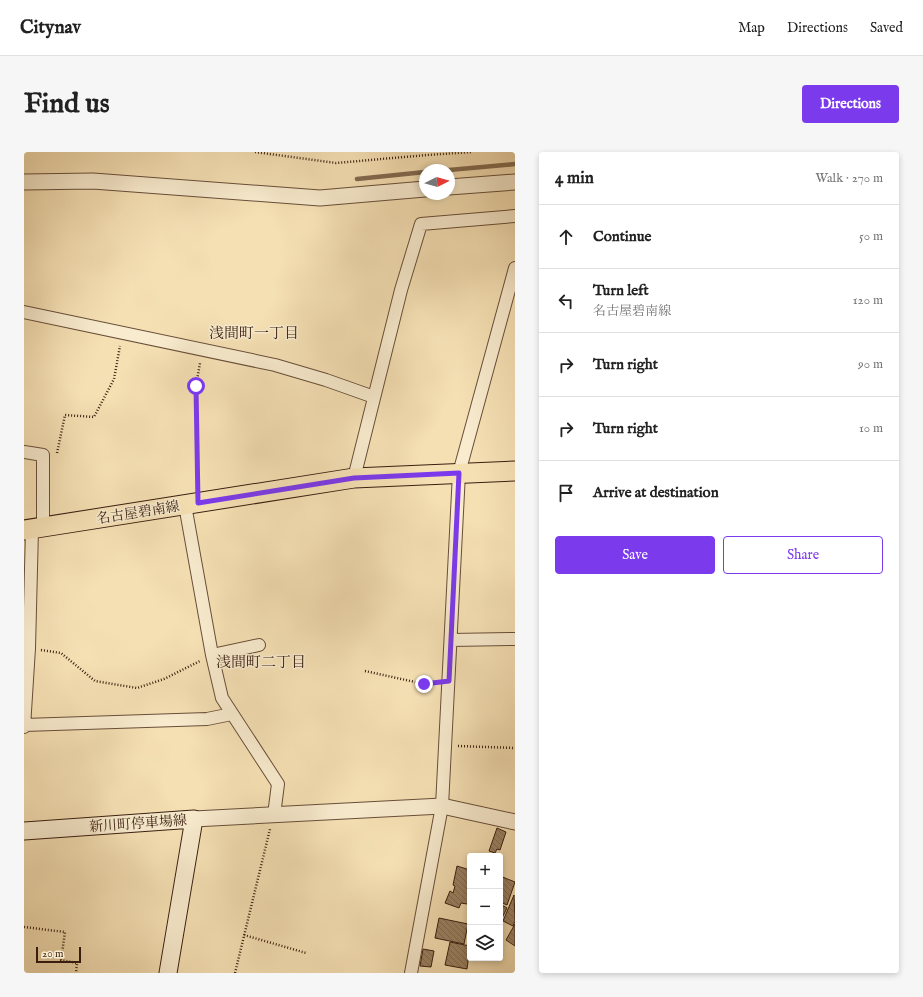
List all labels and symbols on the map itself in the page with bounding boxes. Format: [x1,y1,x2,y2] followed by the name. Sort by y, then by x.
[419,164,455,200] north arrow
[209,324,299,343] district label: 浅間町一丁目
[187,377,205,395] route start
[95,498,181,528] street label: 名古屋碧南線
[216,653,306,672] district label: 浅間町二丁目
[415,675,433,693] route end
[88,812,188,836] street label: 新川町停車場線
[36,945,81,964] scale bar

